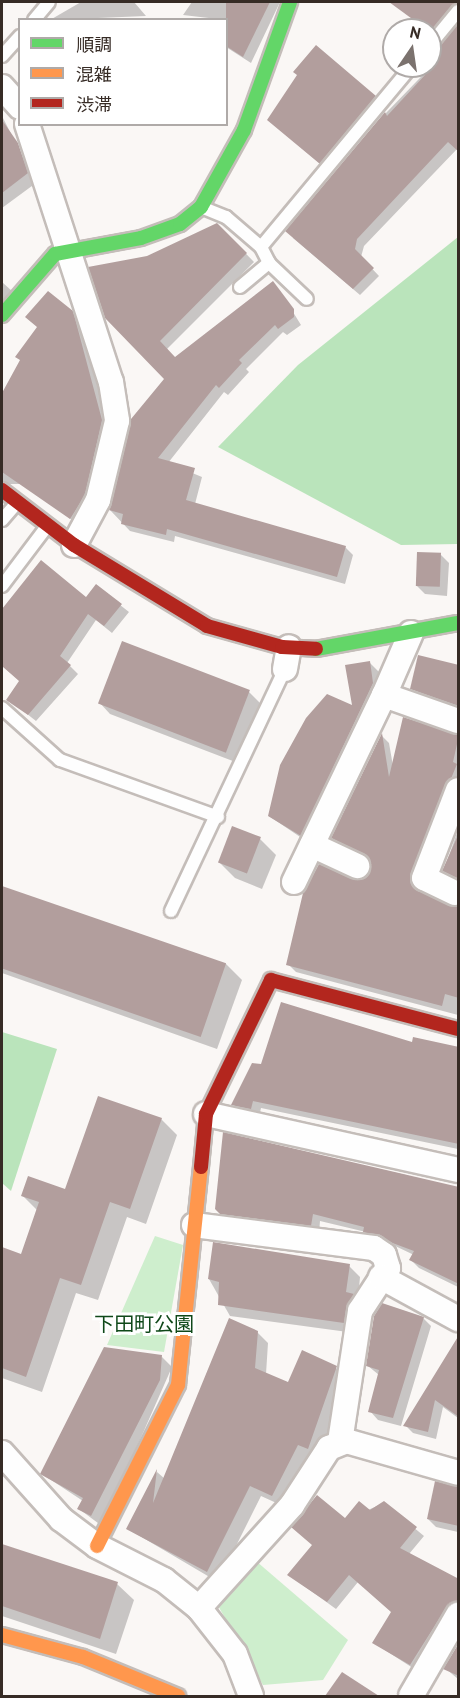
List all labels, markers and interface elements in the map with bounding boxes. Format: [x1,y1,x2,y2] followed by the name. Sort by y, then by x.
[18,18,228,126] legend
[382,18,442,78] north arrow
[408,21,423,43] text: N
[76,33,112,56] text: 順調
[76,63,112,86] text: 混雑
[76,93,112,116] text: 渋滞
[94,1312,194,1336] park label: 下田町公園

